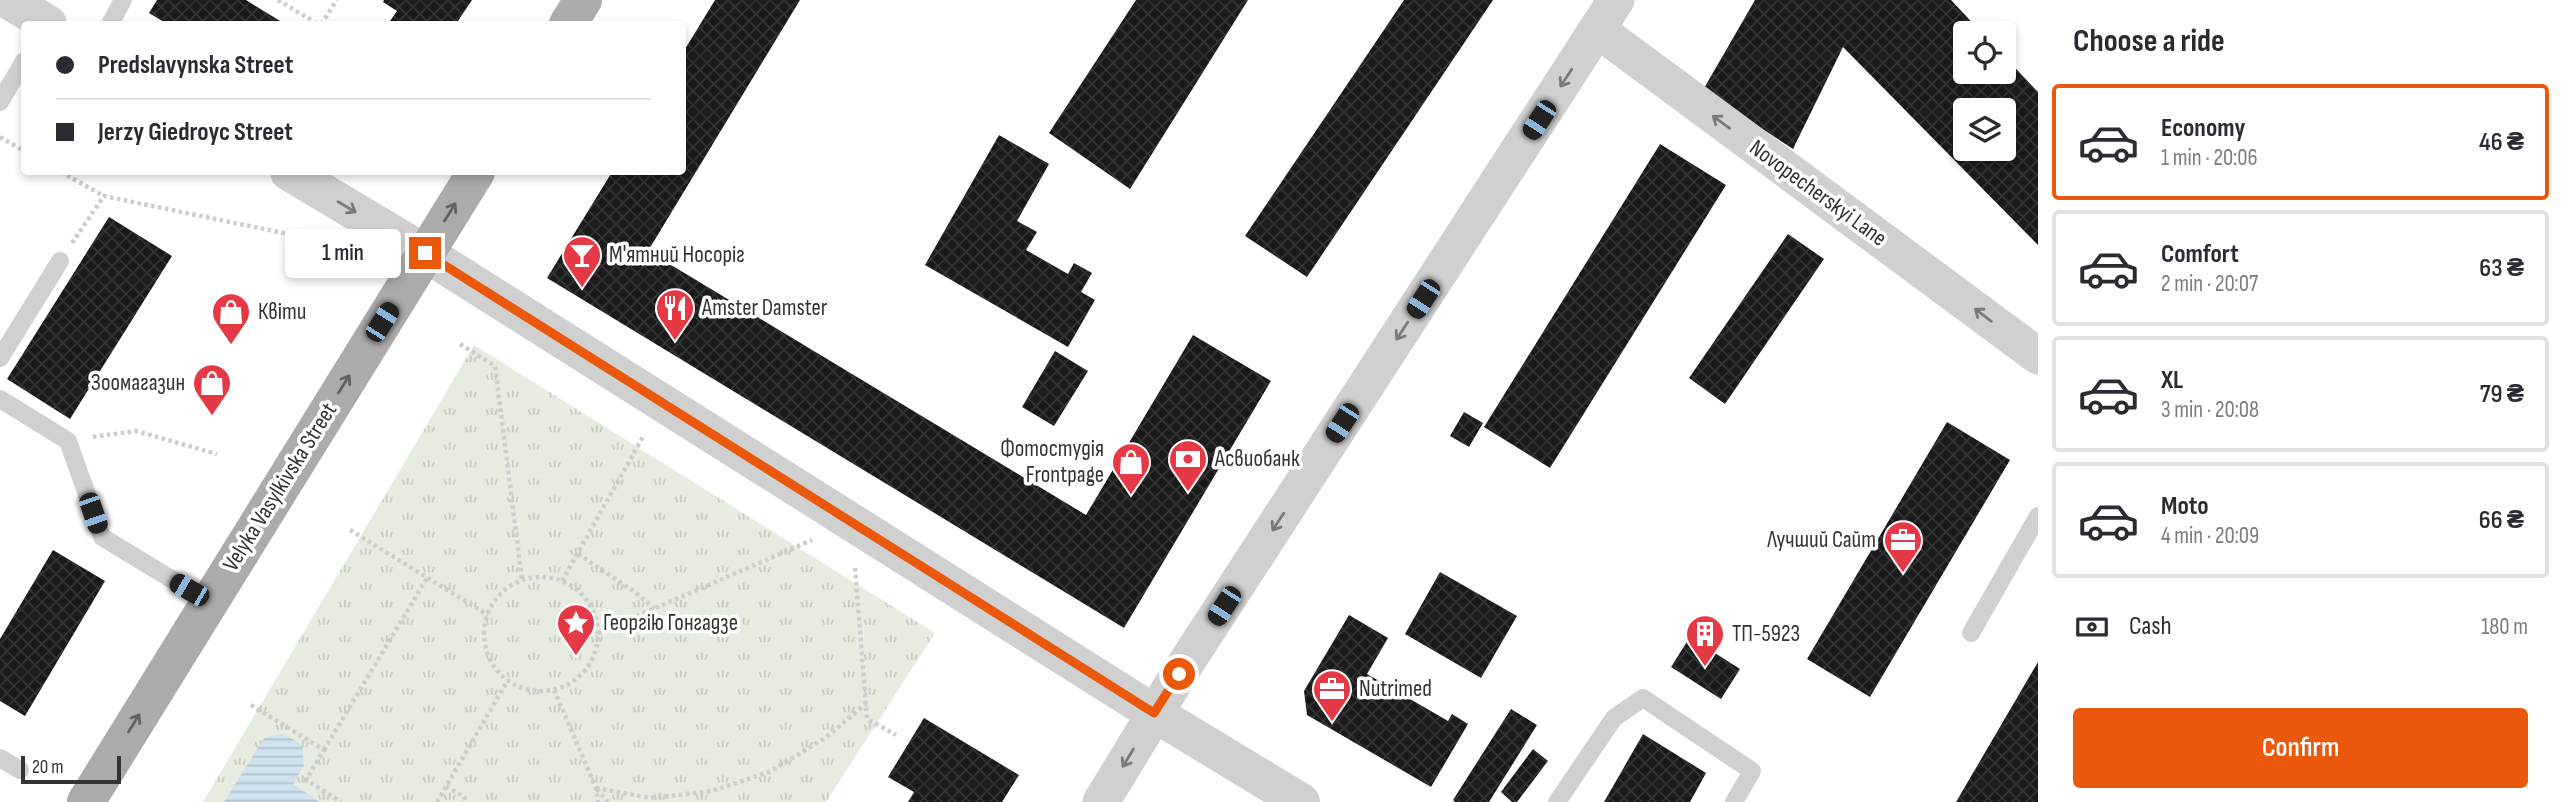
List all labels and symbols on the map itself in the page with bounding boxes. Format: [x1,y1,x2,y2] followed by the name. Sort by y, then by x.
[1559,68,1573,88] one-way arrow
[1519,97,1560,143] car
[1712,115,1731,130] one-way arrow
[1744,134,1892,252] street label: Novopecherskyi Lane
[336,201,356,215] one-way arrow
[444,203,458,223] one-way arrow
[285,229,400,278] callout: 1 min
[561,234,603,289] bar icon: М'ятний Носоріг
[409,237,441,269] route end
[609,241,745,269] place label: М'ятний Носоріг
[1403,276,1444,322] car
[654,287,696,342] restaurant icon: Amster Damster
[210,291,252,346] shop icon: Квіти
[701,294,828,322] place label: Amster Damster
[258,298,306,326] place label: Квіти
[362,299,403,345] car
[1974,308,1993,323] one-way arrow
[1395,320,1409,340] one-way arrow
[191,362,233,417] shop icon: Зоомагазин
[91,369,185,397] place label: Зоомагазин
[337,374,351,394] one-way arrow
[217,398,343,576] street label: Velyka Vasylkivska Street
[1322,400,1363,446] car
[1000,435,1104,489] place label: Фотостудія Frontpage
[1167,438,1209,493] bank icon: Асвиобанк
[1110,441,1152,496] shop icon: Фотостудія Frontpage
[1214,445,1300,473] place label: Асвиобанк
[77,490,110,536] car
[1271,511,1285,531] one-way arrow
[1882,519,1924,574] office icon: Лучший Сайт
[1766,526,1876,554] place label: Лучший Сайт
[166,570,213,610] car
[1204,583,1245,629] car
[555,602,597,657] place icon: Георгію Гонгадзе
[603,609,738,637] place label: Георгію Гонгадзе
[1684,613,1726,668] building icon: ТП-5923
[1732,620,1800,648] place label: ТП-5923
[1163,658,1195,690] route start
[1311,668,1353,723] office icon: Nutrimed
[1359,675,1432,703] place label: Nutrimed
[127,714,142,733] one-way arrow
[1121,748,1135,768] one-way arrow
[21,753,121,785] scale bar

